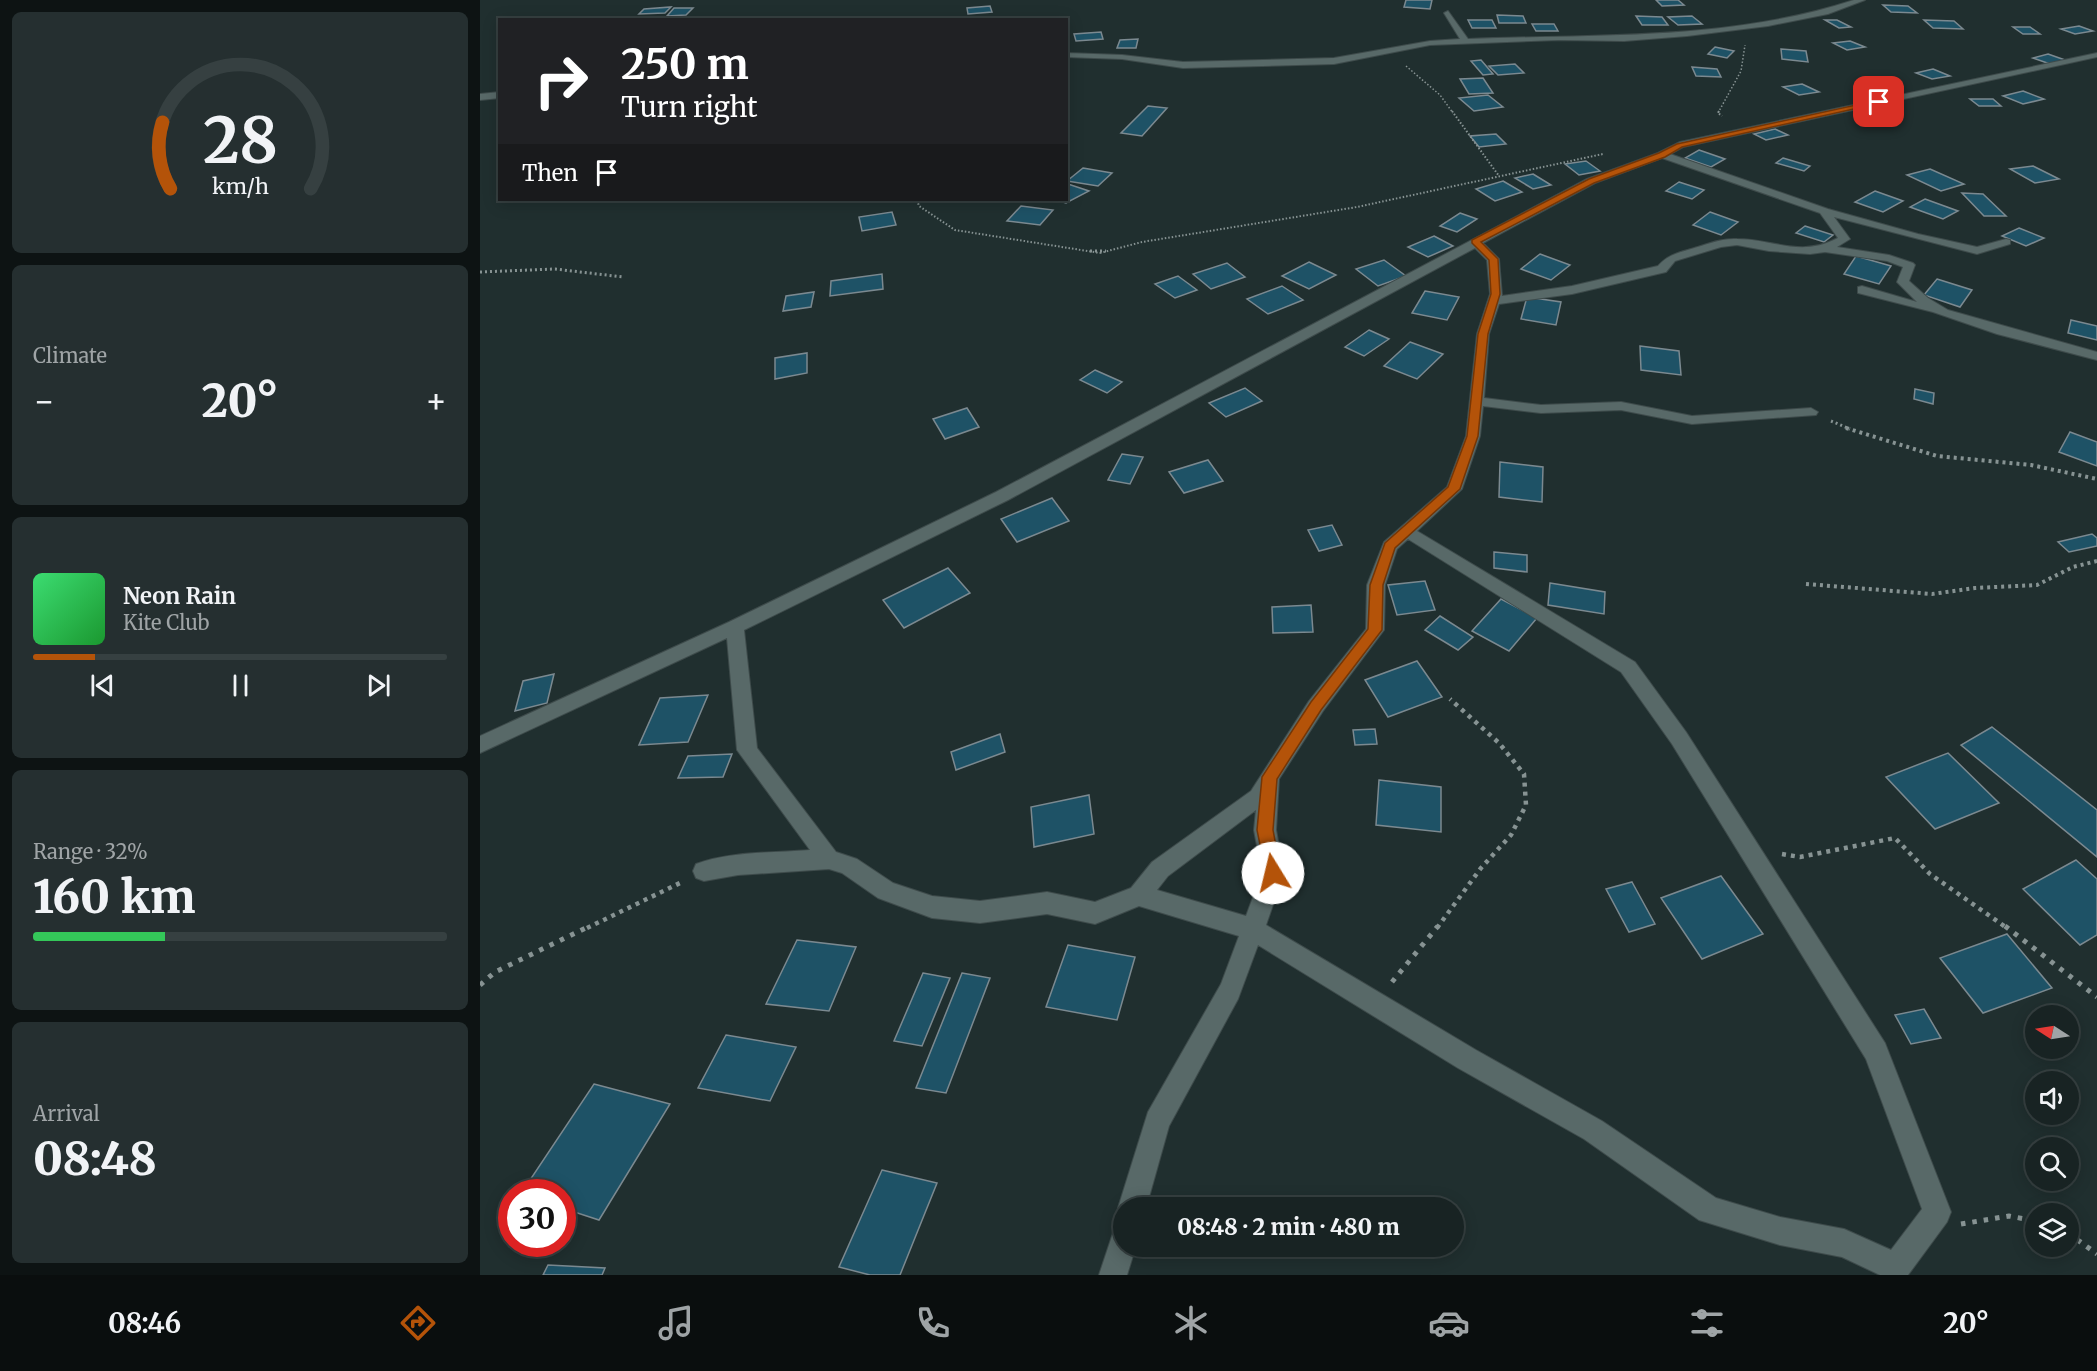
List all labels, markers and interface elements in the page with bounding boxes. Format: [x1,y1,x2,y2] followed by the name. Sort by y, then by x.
[621,38,749,90] text: 250 m
[522,42,600,120] icon: right
[1853,76,1904,127] pin
[1862,85,1895,118] icon: arrive
[621,90,758,124] text: Turn right
[203,102,277,180] text: 28
[590,156,623,189] icon: arrive
[522,159,578,187] text: Then
[212,174,268,201] text: km/h
[33,343,107,368] text: Climate
[202,373,278,429] text: 20°
[33,381,55,422] text: −
[425,381,447,422] text: +
[123,582,236,610] text: Neon Rain
[123,610,209,635] text: Kite Club
[86,669,119,702] icon: previous
[224,669,257,702] icon: pause
[362,669,395,702] icon: next
[33,839,148,864] text: Range · 32%
[1241,841,1305,905] position arrow
[33,869,196,925] text: 160 km
[2025,1005,2079,1059] north arrow
[2025,1005,2079,1257] map controls
[2025,1071,2079,1125] button: sound
[33,1101,100,1126] text: Arrival
[33,1131,157,1187] text: 08:48
[2025,1137,2079,1191] button: search
[498,1179,576,1257] speed limit sign: 30
[2025,1203,2079,1257] button: layers
[1177,1213,1400,1241] text: 08:48 · 2 min · 480 m
[397,1302,439,1344] icon: directions
[655,1302,697,1344] icon: music
[912,1302,954,1344] icon: phone
[1170,1302,1212,1344] icon: climate
[1428,1302,1470,1344] icon: car
[1686,1302,1728,1344] icon: filters
[108,1306,181,1340] text: 08:46
[1943,1306,1989,1340] text: 20°

